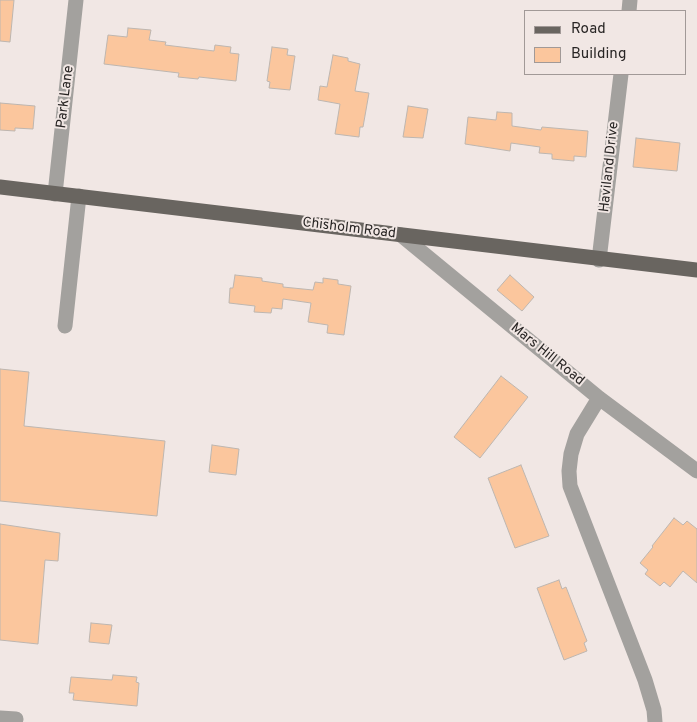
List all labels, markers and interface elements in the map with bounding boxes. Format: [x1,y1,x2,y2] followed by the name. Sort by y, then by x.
[524,10,687,75] legend
[571,20,606,39] text: Road
[571,45,626,64] text: Building
[54,65,78,129] street label: Park Lane
[597,121,623,213] street label: Haviland Drive
[301,215,397,243] street label: Chisholm Road
[507,320,587,390] street label: Mars Hill Road

